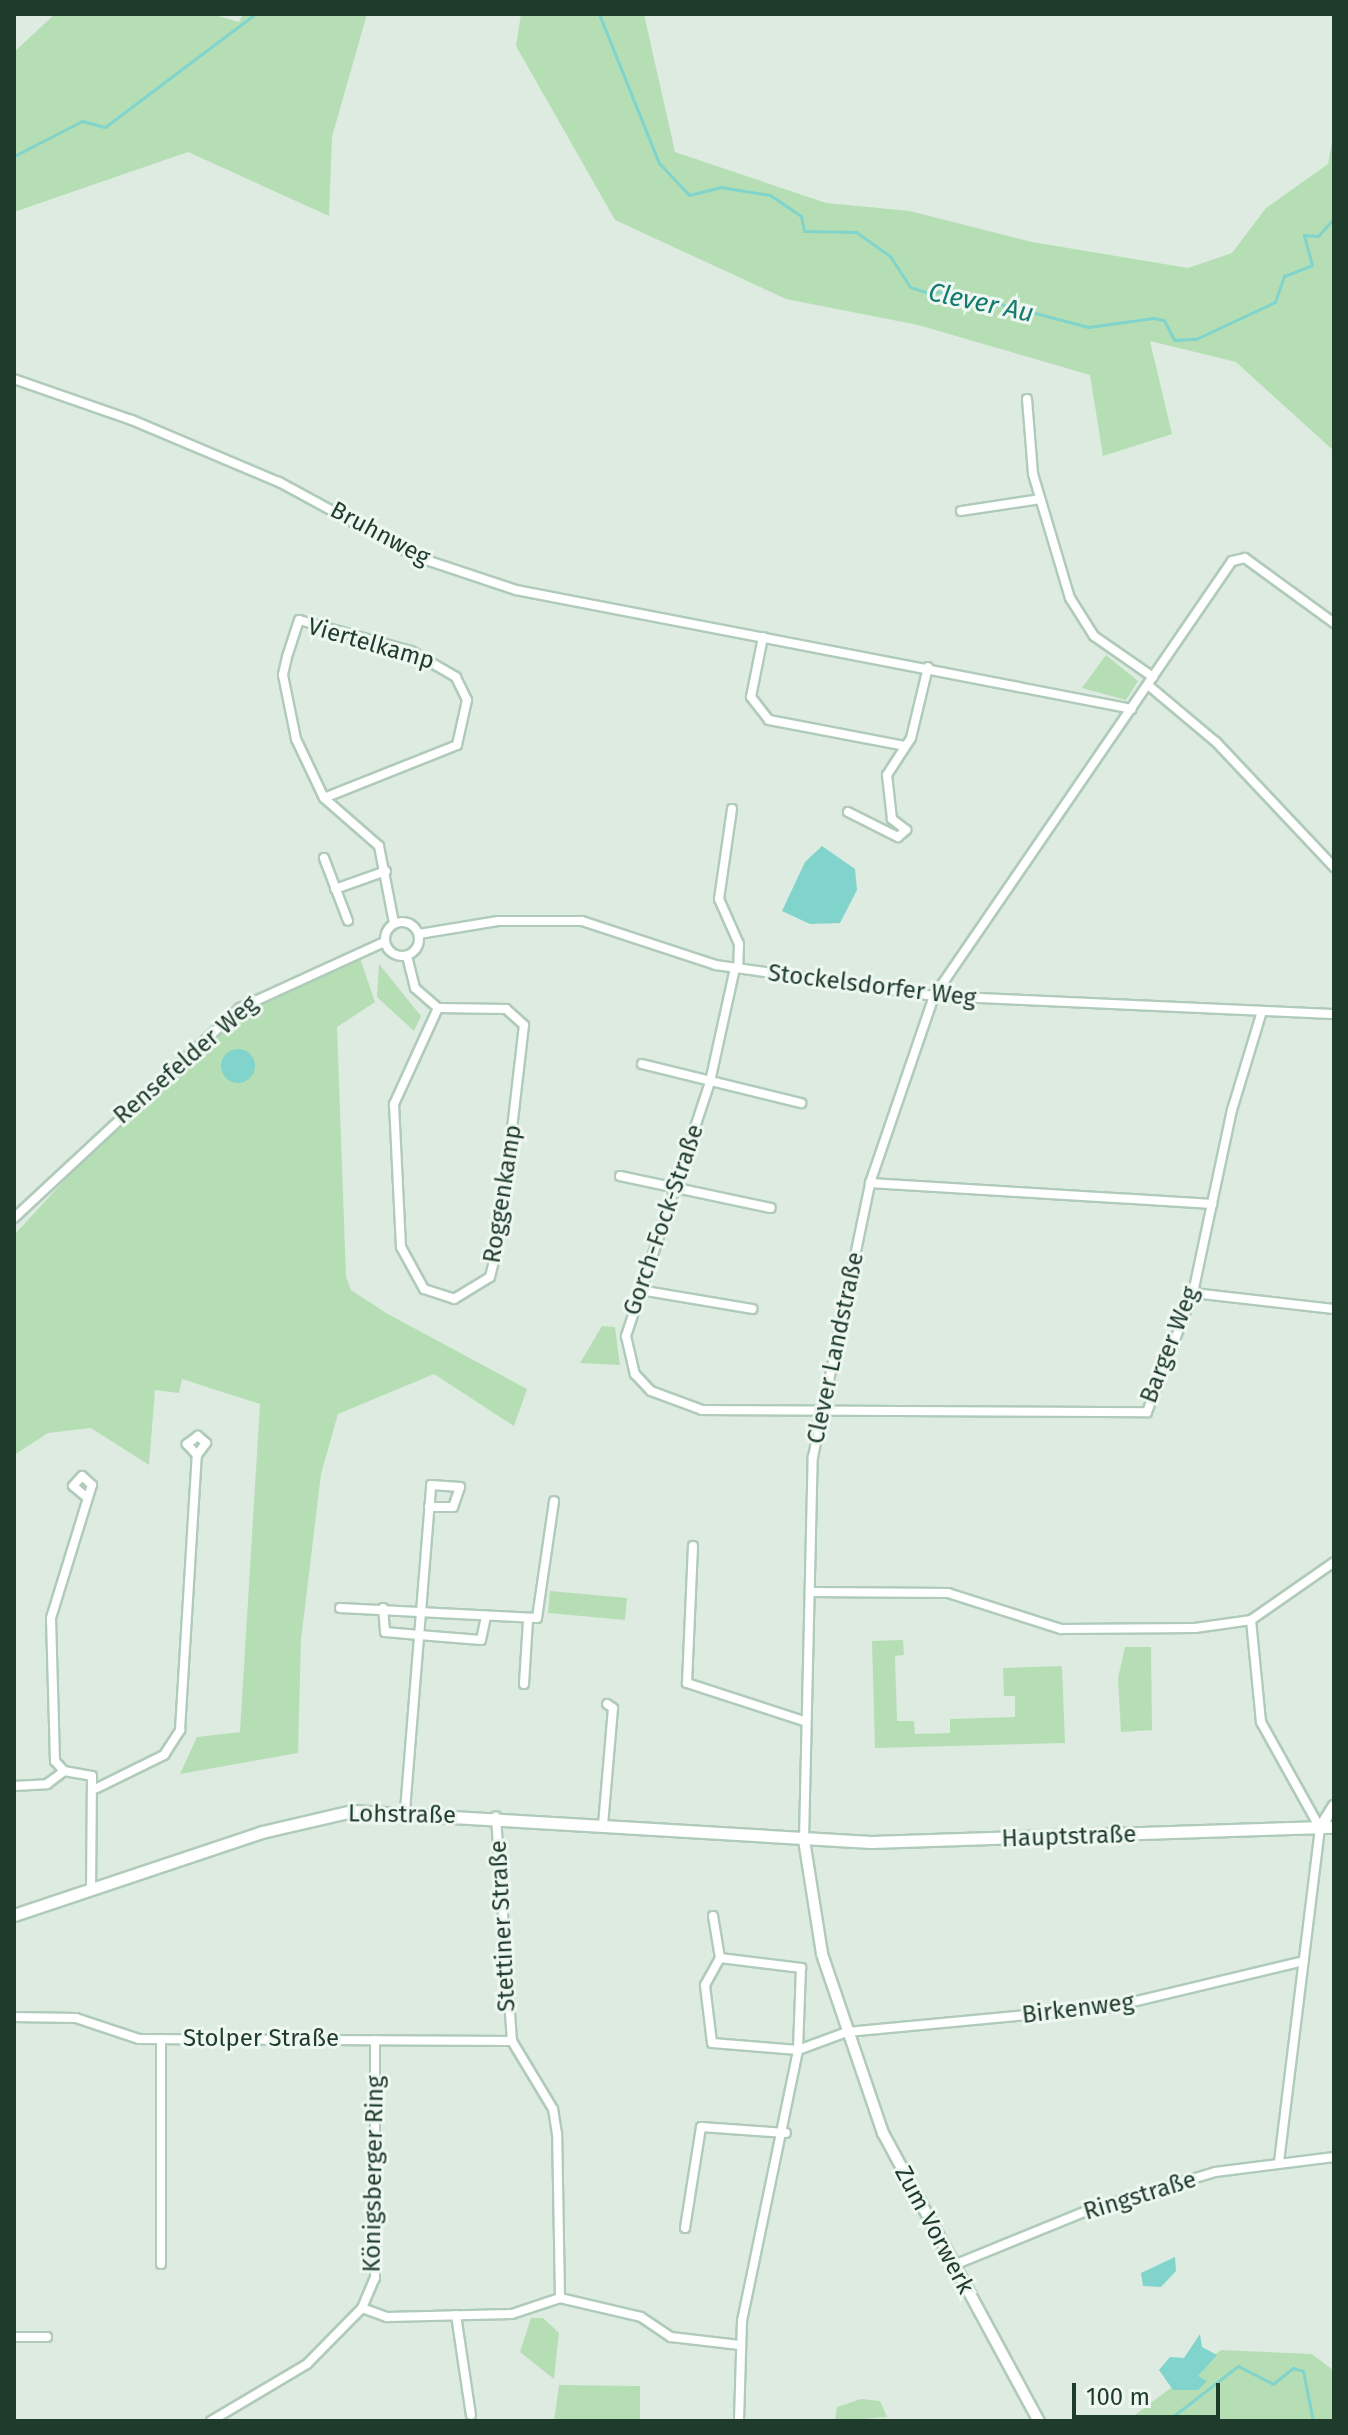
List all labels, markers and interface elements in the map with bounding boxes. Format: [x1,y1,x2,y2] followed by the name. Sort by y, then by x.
[925,277,1037,329] water label: Clever Au
[325,496,435,572] street label: Bruhnweg
[304,612,438,676] street label: Viertelkamp
[766,959,978,1013] street label: Stockelsdorfer Weg
[108,990,264,1130] street label: Rensefelder Weg
[618,1121,710,1319] street label: Gorch-Fock-Straße
[478,1123,528,1265] street label: Roggenkamp
[802,1249,870,1447] street label: Clever Landstraße
[1135,1283,1205,1407] street label: Barger Weg
[348,1800,456,1830] street label: Lohstraße
[1001,1820,1137,1854] street label: Hauptstraße
[484,1839,522,2013] street label: Stettiner Straße
[1020,1988,1136,2030] street label: Birkenweg
[183,2025,339,2053] street label: Stolper Straße
[358,2075,390,2273] street label: Königsberger Ring
[888,2161,980,2299] street label: Zum Vorwerk
[1080,2165,1200,2227] street label: Ringstraße
[1076,2367,1224,2417] scale bar
[1086,2383,1150,2411] text: 100 m

